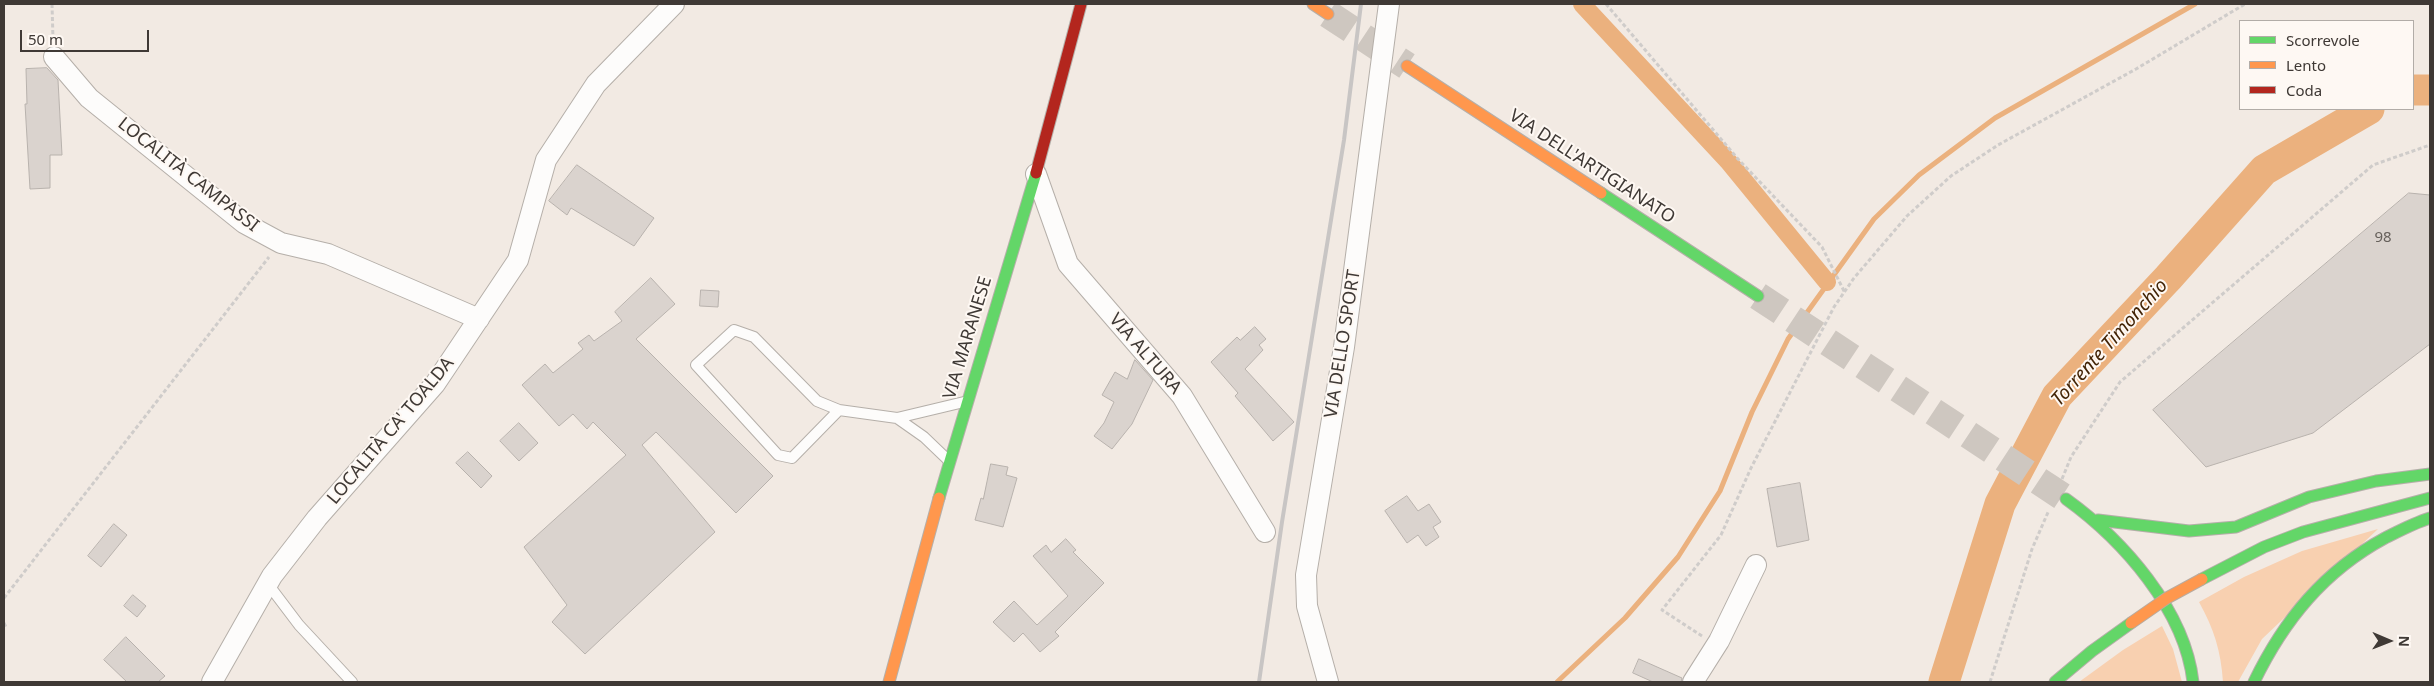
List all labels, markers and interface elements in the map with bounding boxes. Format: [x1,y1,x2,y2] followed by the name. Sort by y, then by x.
[22,20,151,52] scale bar
[2239,20,2414,110] legend
[28,29,63,49] text: 50 m
[2286,30,2360,50] text: Scorrevole
[2286,55,2326,75] text: Lento
[2286,80,2322,100] text: Coda
[1505,105,1679,229] street label: VIA DELL'ARTIGIANATO
[113,113,263,237] street label: LOCALITÀ CAMPASSI
[2374,229,2392,247] house number: 98
[1321,268,1365,420] street label: VIA DELLO SPORT
[939,274,997,402] street label: VIA MARANESE
[2047,275,2173,411] water label: Torrente Timonchio
[1104,309,1186,399] street label: VIA ALTURA
[323,353,459,509] street label: LOCALITÀ CA' TOALDA
[2364,616,2414,666] north arrow
[2395,635,2414,647] text: N

